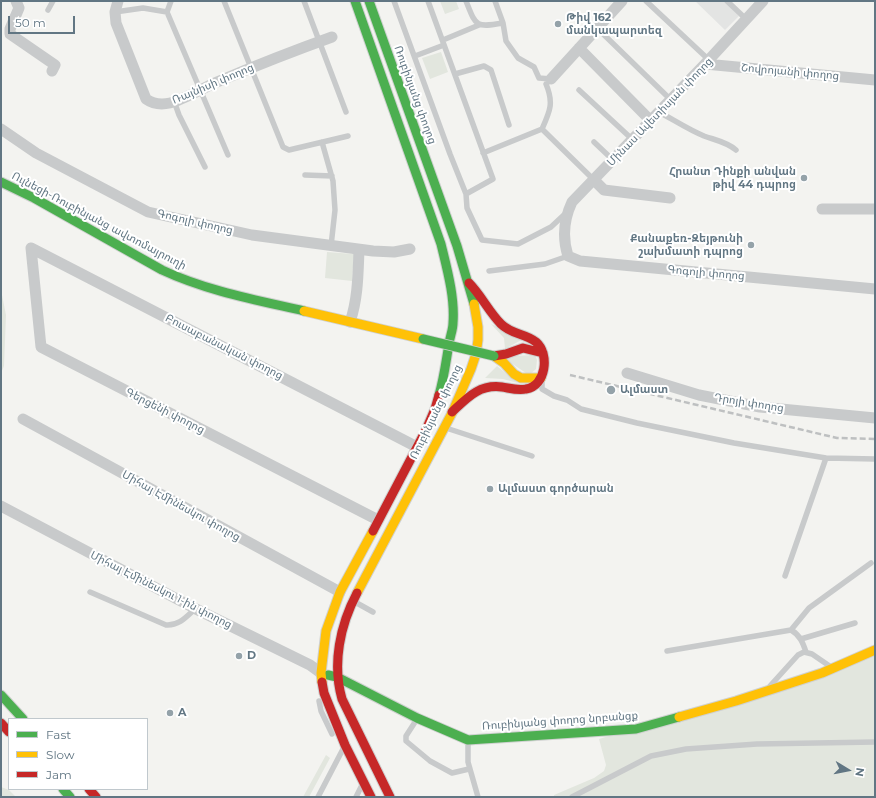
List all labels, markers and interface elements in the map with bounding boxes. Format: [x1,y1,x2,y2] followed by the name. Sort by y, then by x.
[10,8,77,34] scale bar
[566,11,662,37] place label: Թիվ 162 մանկապարտեզ
[15,15,46,30] text: 50 m
[553,19,563,29] marker: Թիվ 162 մանկապարտեզ
[391,44,439,146] street label: Ռուբինյանց փողոց
[605,55,715,169] street label: Մինաս Ավետիսյան փողոց
[170,61,256,107] street label: Ռայնիսի փողոց
[740,61,840,83] street label: Շովրոյանի փողոց
[669,165,796,191] place label: Հրանտ Դինքի անվան թիվ 44 դպրոց
[10,169,188,273] street label: Ուլնեցի-Ռուբինյանց ավտոմայրուղի
[799,173,809,183] marker: Հրանտ Դինքի անվան թիվ 44 դպրոց
[156,207,234,237] street label: Գոգոլի փողոց
[630,232,743,258] place label: Քանաքեռ-Զեյթունի շախմատի դպրոց
[746,240,756,250] marker: Քանաքեռ-Զեյթունի շախմատի դպրոց
[667,263,745,283] street label: Գոգոլի փողոց
[163,312,285,382] street label: Բուսաբանական փողոց
[407,362,465,462] street label: Ռուբինյանց փողոց
[620,383,668,397] place label: Ալմաստ
[605,384,617,396] marker: Ալմաստ
[123,385,207,437] street label: Գերցենի փողոց
[713,391,785,415] street label: Դրոյի փողոց
[120,468,242,544] street label: Միհայ Էմինեսկու փողոց
[498,482,614,496] place label: Ալմաստ գործարան
[485,484,495,494] marker: Ալմաստ գործարան
[88,548,234,632] street label: Միհայ Էմինեսկու 1-ին փողոց
[247,649,256,663] place label: D
[234,651,244,661] marker: D
[178,706,186,720] place label: A
[165,708,175,718] marker: A
[482,709,638,733] street label: Ռուբինյանց փողոց նրբանցք
[8,718,148,790] legend
[46,727,71,742] text: Fast
[46,747,75,762] text: Slow
[828,750,868,790] north arrow
[852,766,867,778] text: N
[46,767,72,782] text: Jam

